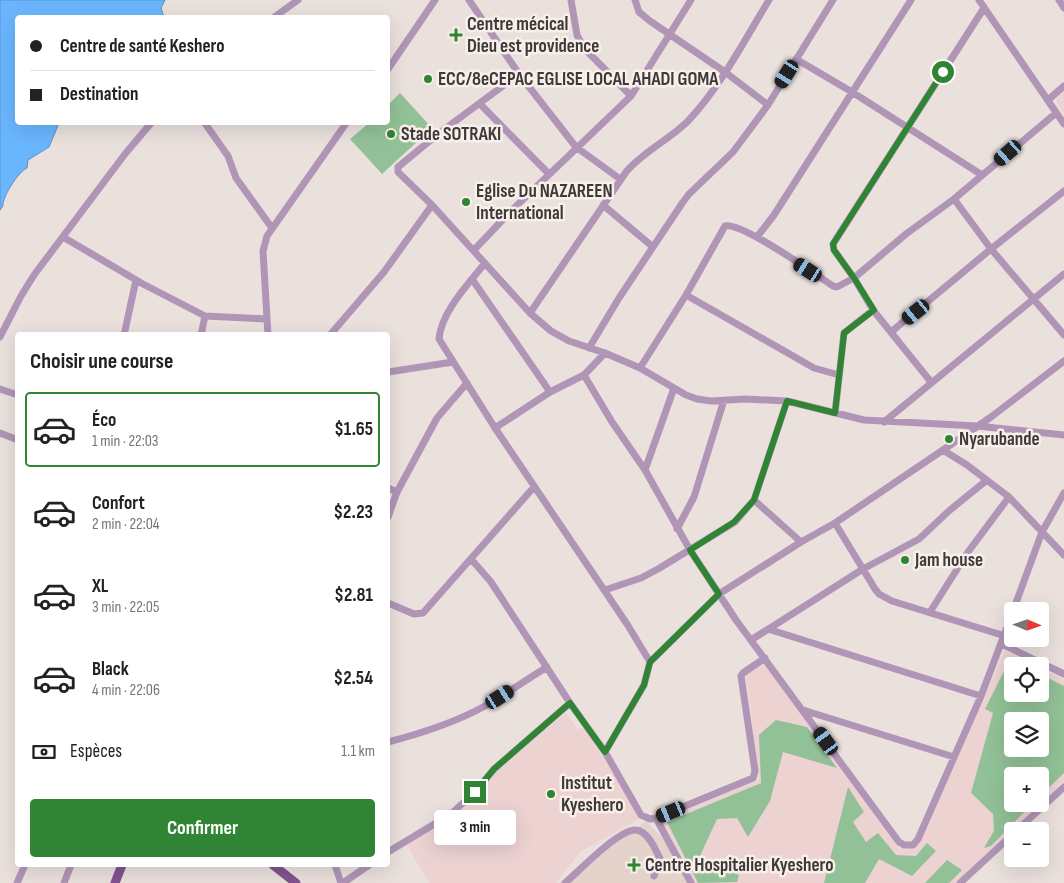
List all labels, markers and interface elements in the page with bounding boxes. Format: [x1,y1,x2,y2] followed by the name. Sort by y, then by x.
[467,13,599,58] place label: Centre mécical Dieu est providence
[449,28,463,42] marker: Centre mécical Dieu est providence
[60,35,224,58] text: Centre de santé Keshero
[772,57,801,91] car
[932,61,954,83] route start
[438,68,719,91] place label: ECC/8eCEPAC EGLISE LOCAL AHADI GOMA
[422,73,434,85] marker: ECC/8eCEPAC EGLISE LOCAL AHADI GOMA
[60,83,138,106] text: Destination
[401,123,501,146] place label: Stade SOTRAKI
[385,128,397,140] marker: Stade SOTRAKI
[991,137,1024,169] car
[476,180,613,225] place label: Eglise Du NAZAREEN International
[460,196,472,208] marker: Eglise Du NAZAREEN International
[791,256,824,284] car
[899,297,932,327] car
[30,348,173,375] text: Choisir une course
[32,407,77,452] icon: car
[92,409,116,432] text: Éco
[334,418,373,441] text: $1.65
[959,428,1040,451] place label: Nyarubande
[92,432,159,451] text: 1 min · 22:03
[943,433,955,445] marker: Nyarubande
[32,490,77,535] icon: car
[92,492,145,515] text: Confort
[333,501,373,524] text: $2.23
[92,515,160,534] text: 2 min · 22:04
[914,549,983,572] place label: Jam house
[899,554,911,566] marker: Jam house
[32,573,77,618] icon: car
[92,575,108,598] text: XL
[334,584,373,607] text: $2.81
[92,598,159,617] text: 3 min · 22:05
[1004,602,1049,648] north arrow
[1004,602,1049,867] map controls
[32,656,77,701] icon: car
[1004,657,1049,702] button: locate
[92,658,129,681] text: Black
[333,667,373,690] text: $2.54
[92,681,160,700] text: 4 min · 22:06
[483,683,516,711] car
[1004,712,1049,757] button: layers
[811,724,840,758] car
[30,738,58,766] icon: cash
[70,740,122,763] text: Espèces
[341,742,375,761] text: 1.1 km
[1004,767,1049,812] button: +
[561,772,623,817] place label: Institut Kyeshero
[464,781,486,803] route end
[545,788,557,800] marker: Institut Kyeshero
[30,799,375,857] button: Confirmer
[654,799,687,825] car
[434,810,516,844] callout: 3 min
[460,818,490,837] text: 3 min
[1004,822,1049,867] button: −
[645,854,833,877] place label: Centre Hospitalier Kyeshero
[627,858,641,872] marker: Centre Hospitalier Kyeshero

